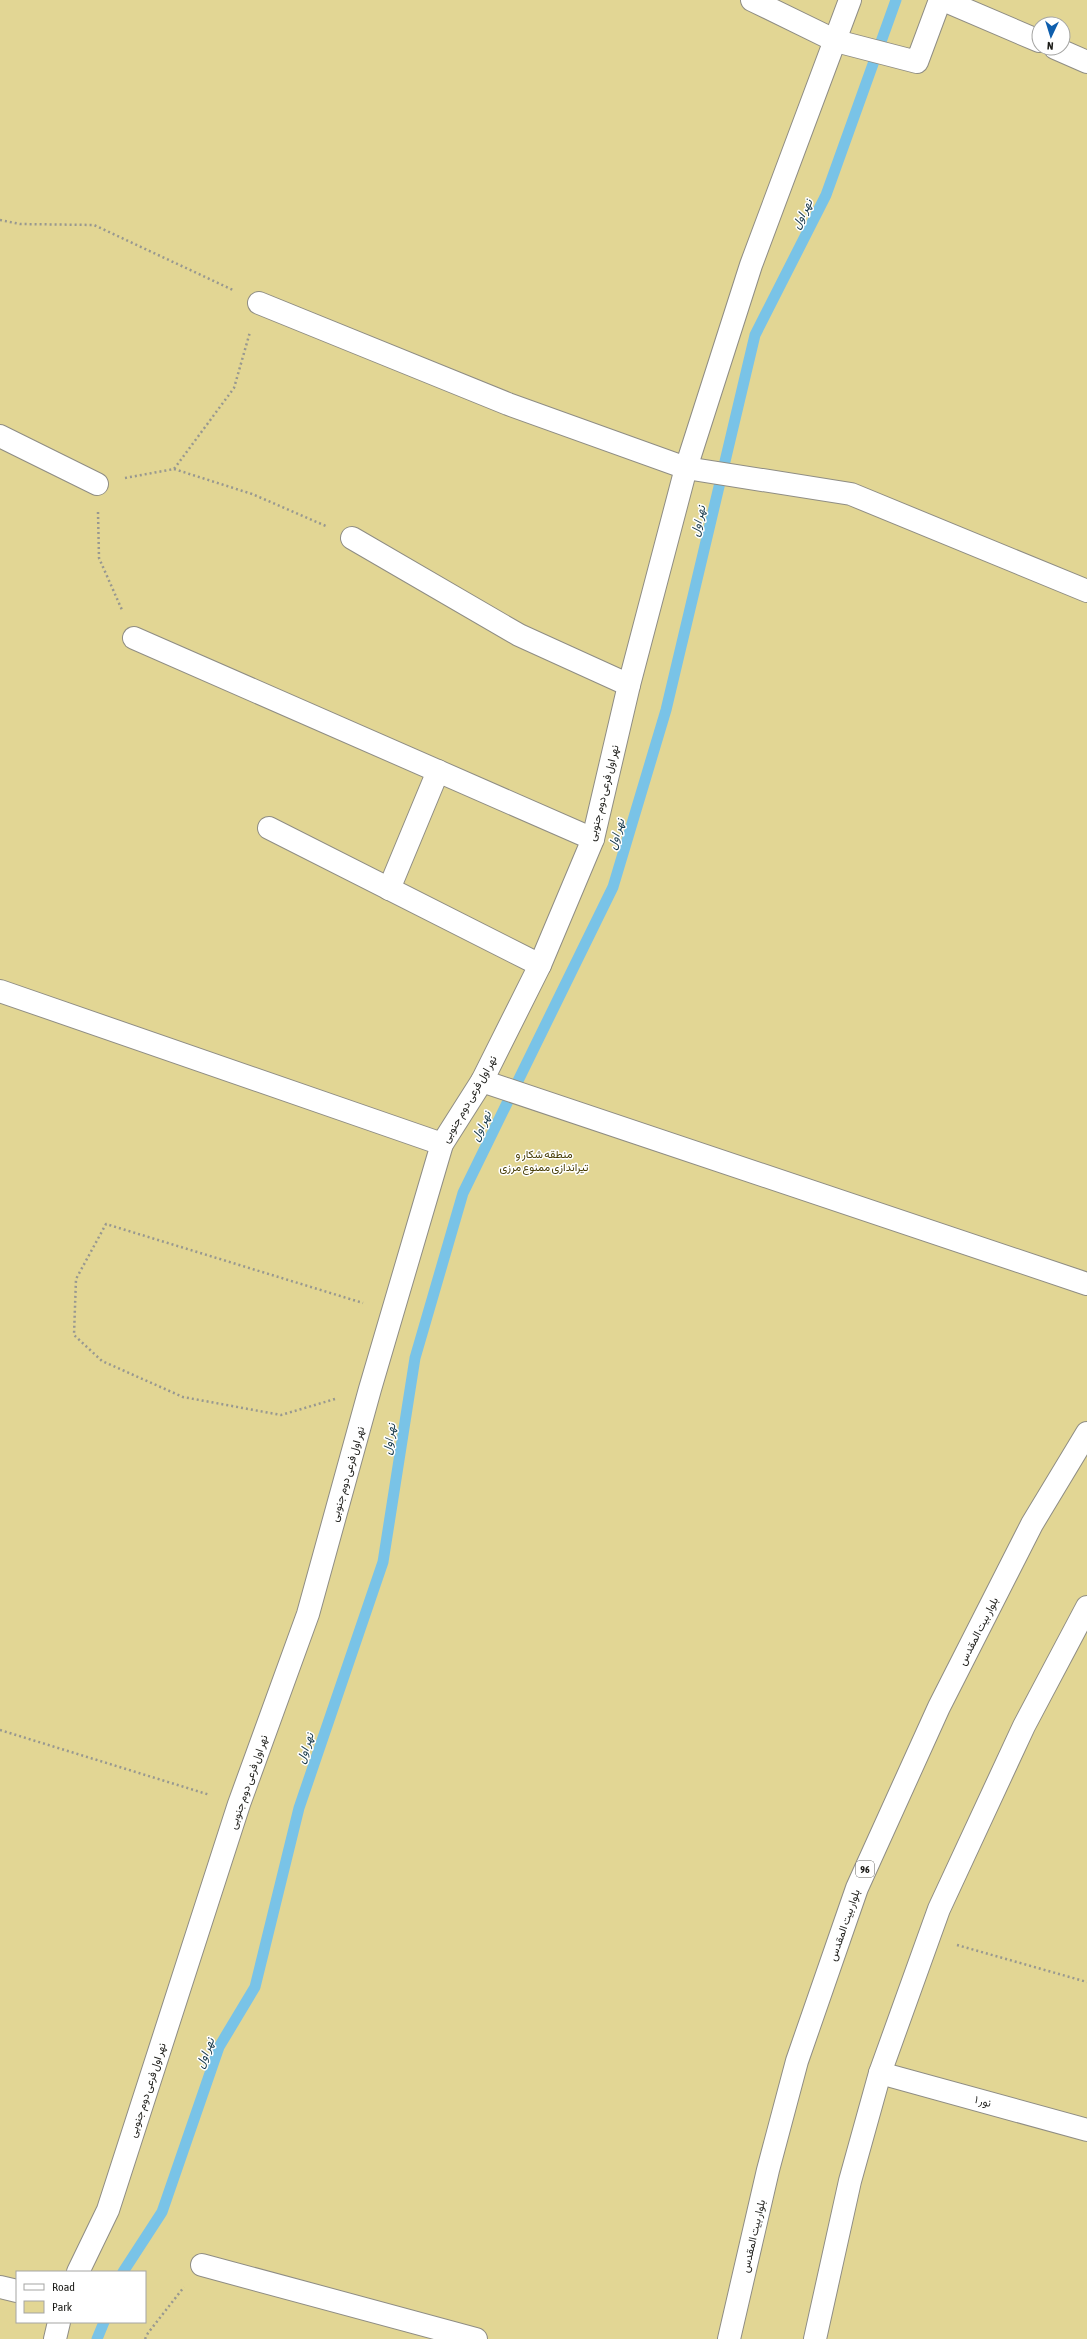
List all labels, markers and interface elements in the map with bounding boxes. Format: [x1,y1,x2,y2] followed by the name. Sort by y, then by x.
[1031,16,1071,56] north arrow
[1047,40,1054,52] text: N
[789,196,817,232] water label: نهر اول
[688,504,709,538] water label: نهر اول
[585,744,621,842] street label: نهر اول فرعی دوم جنوبی
[605,817,627,851] water label: نهر اول
[439,1053,499,1145] street label: نهر اول فرعی دوم جنوبی
[468,1109,494,1143] water label: نهر اول
[500,1148,589,1175] park label: منطقه شکار و تیراندازی ممنوع مرزی
[380,1422,399,1456] water label: نهر اول
[328,1425,368,1524] street label: نهر اول فرعی دوم جنوبی
[956,1595,1001,1667] street label: بلوار بیت المقدس
[293,1730,318,1765] water label: نهر اول
[226,1733,272,1831] street label: نهر اول فرعی دوم جنوبی
[856,1861,874,1877] road number: 96
[826,1888,863,1963] street label: بلوار بیت المقدس
[193,2035,219,2071] water label: نهر اول
[126,2041,170,2139] street label: نهر اول فرعی دوم جنوبی
[973,2093,993,2110] street label: نور ۱
[739,2198,768,2274] street label: بلوار بیت المقدس
[16,2271,146,2323] legend
[52,2280,75,2294] text: Road
[52,2300,73,2314] text: Park

